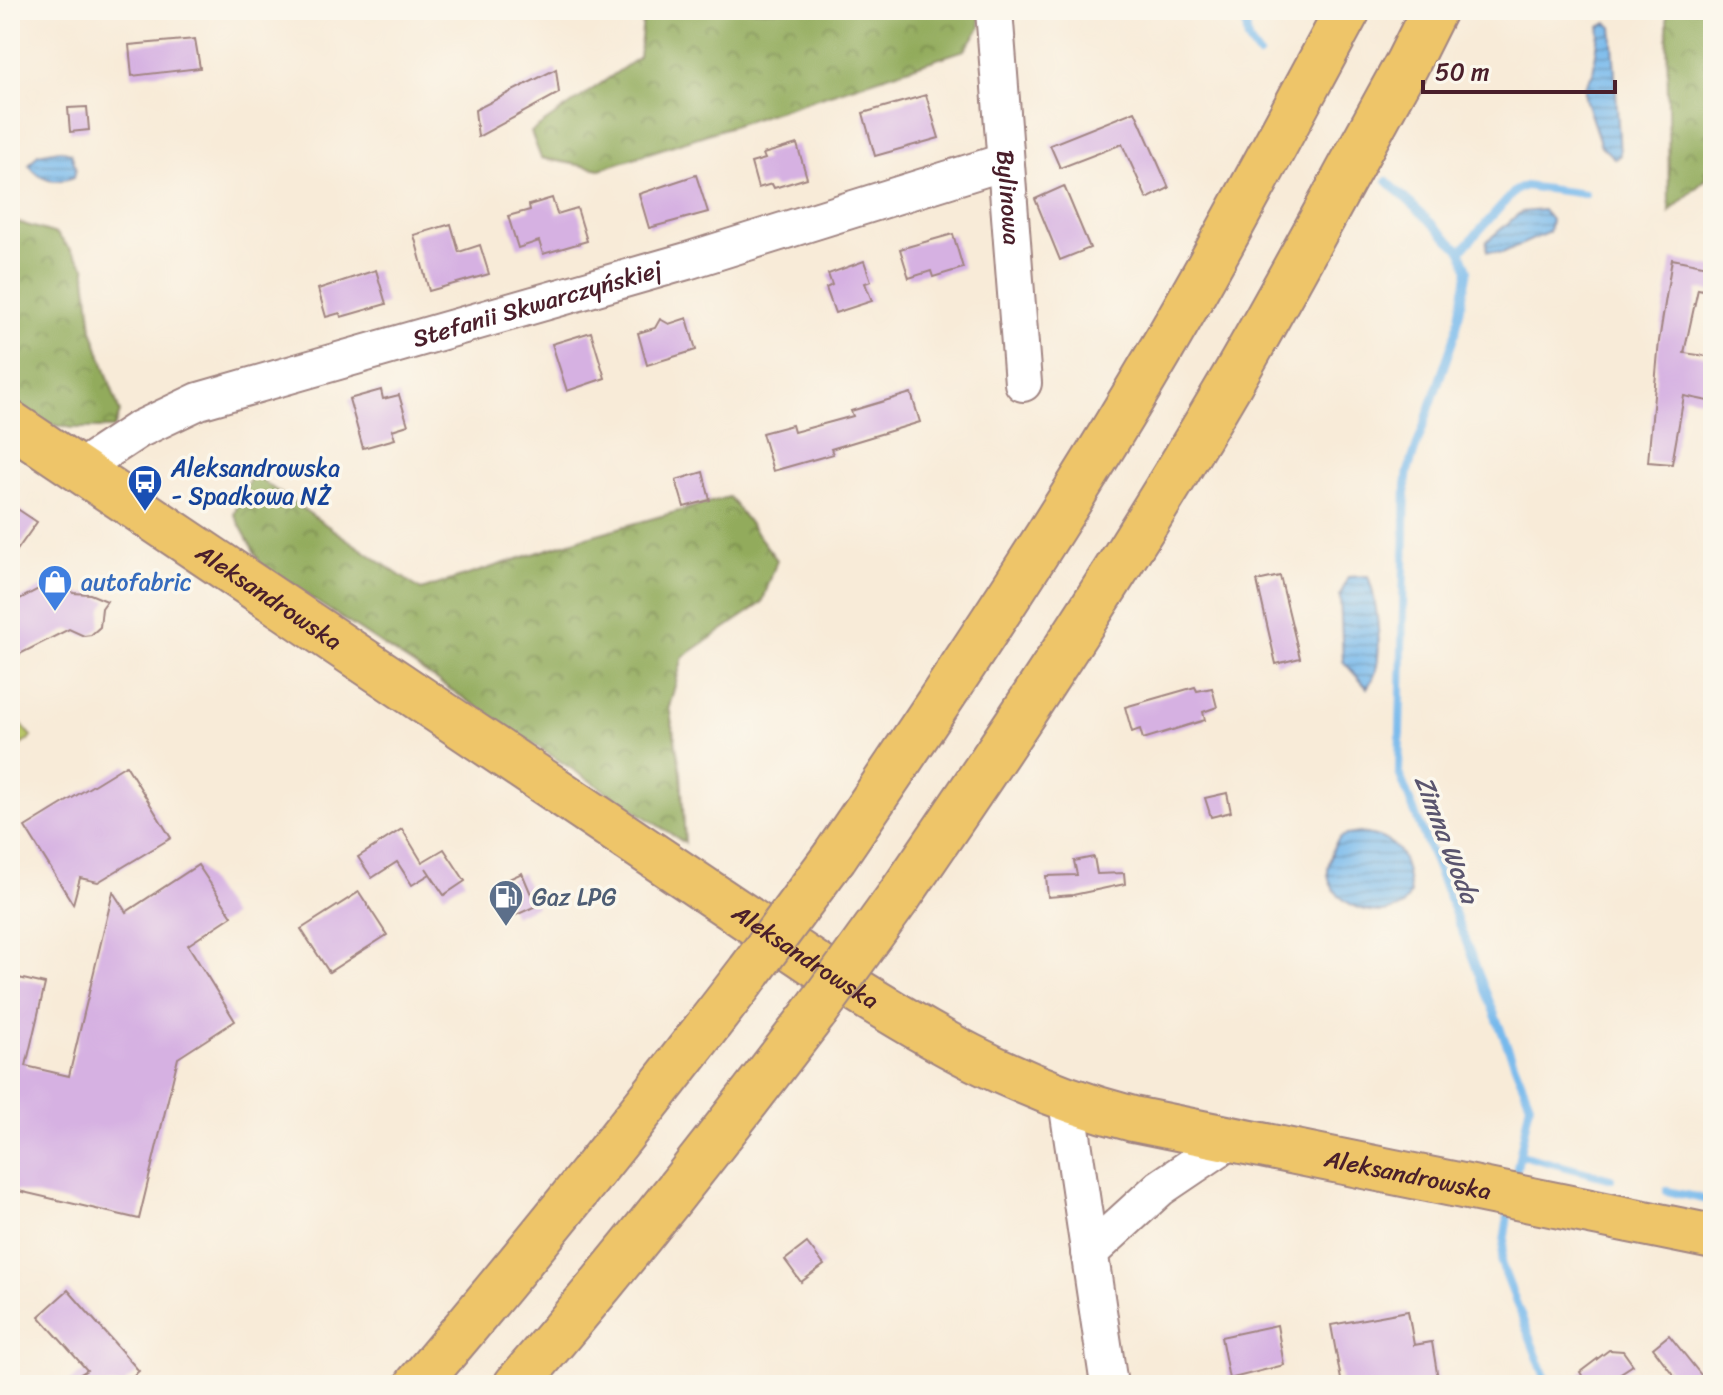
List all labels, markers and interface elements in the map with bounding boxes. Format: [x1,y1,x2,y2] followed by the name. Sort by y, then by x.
[1423,44,1615,94] scale bar
[1435,51,1490,93] text: 50 m
[984,148,1033,246] street label: Bylinowa
[407,248,668,360] street label: Stefanii Skwarczyńskiej
[170,447,340,517] place label: Aleksandrowska - Spadkowa NŻ
[126,463,164,513] bus stop icon: Aleksandrowska - Spadkowa NŻ
[186,532,351,662] street label: Aleksandrowska
[81,561,192,603] place label: autofabric
[36,563,74,613] shop icon: autofabric
[1401,768,1493,912] water label: Zimna Woda
[532,876,616,918] place label: Gaz LPG
[487,878,525,928] fuel station icon: Gaz LPG
[722,892,888,1021] street label: Aleksandrowska
[1320,1137,1495,1212] street label: Aleksandrowska

